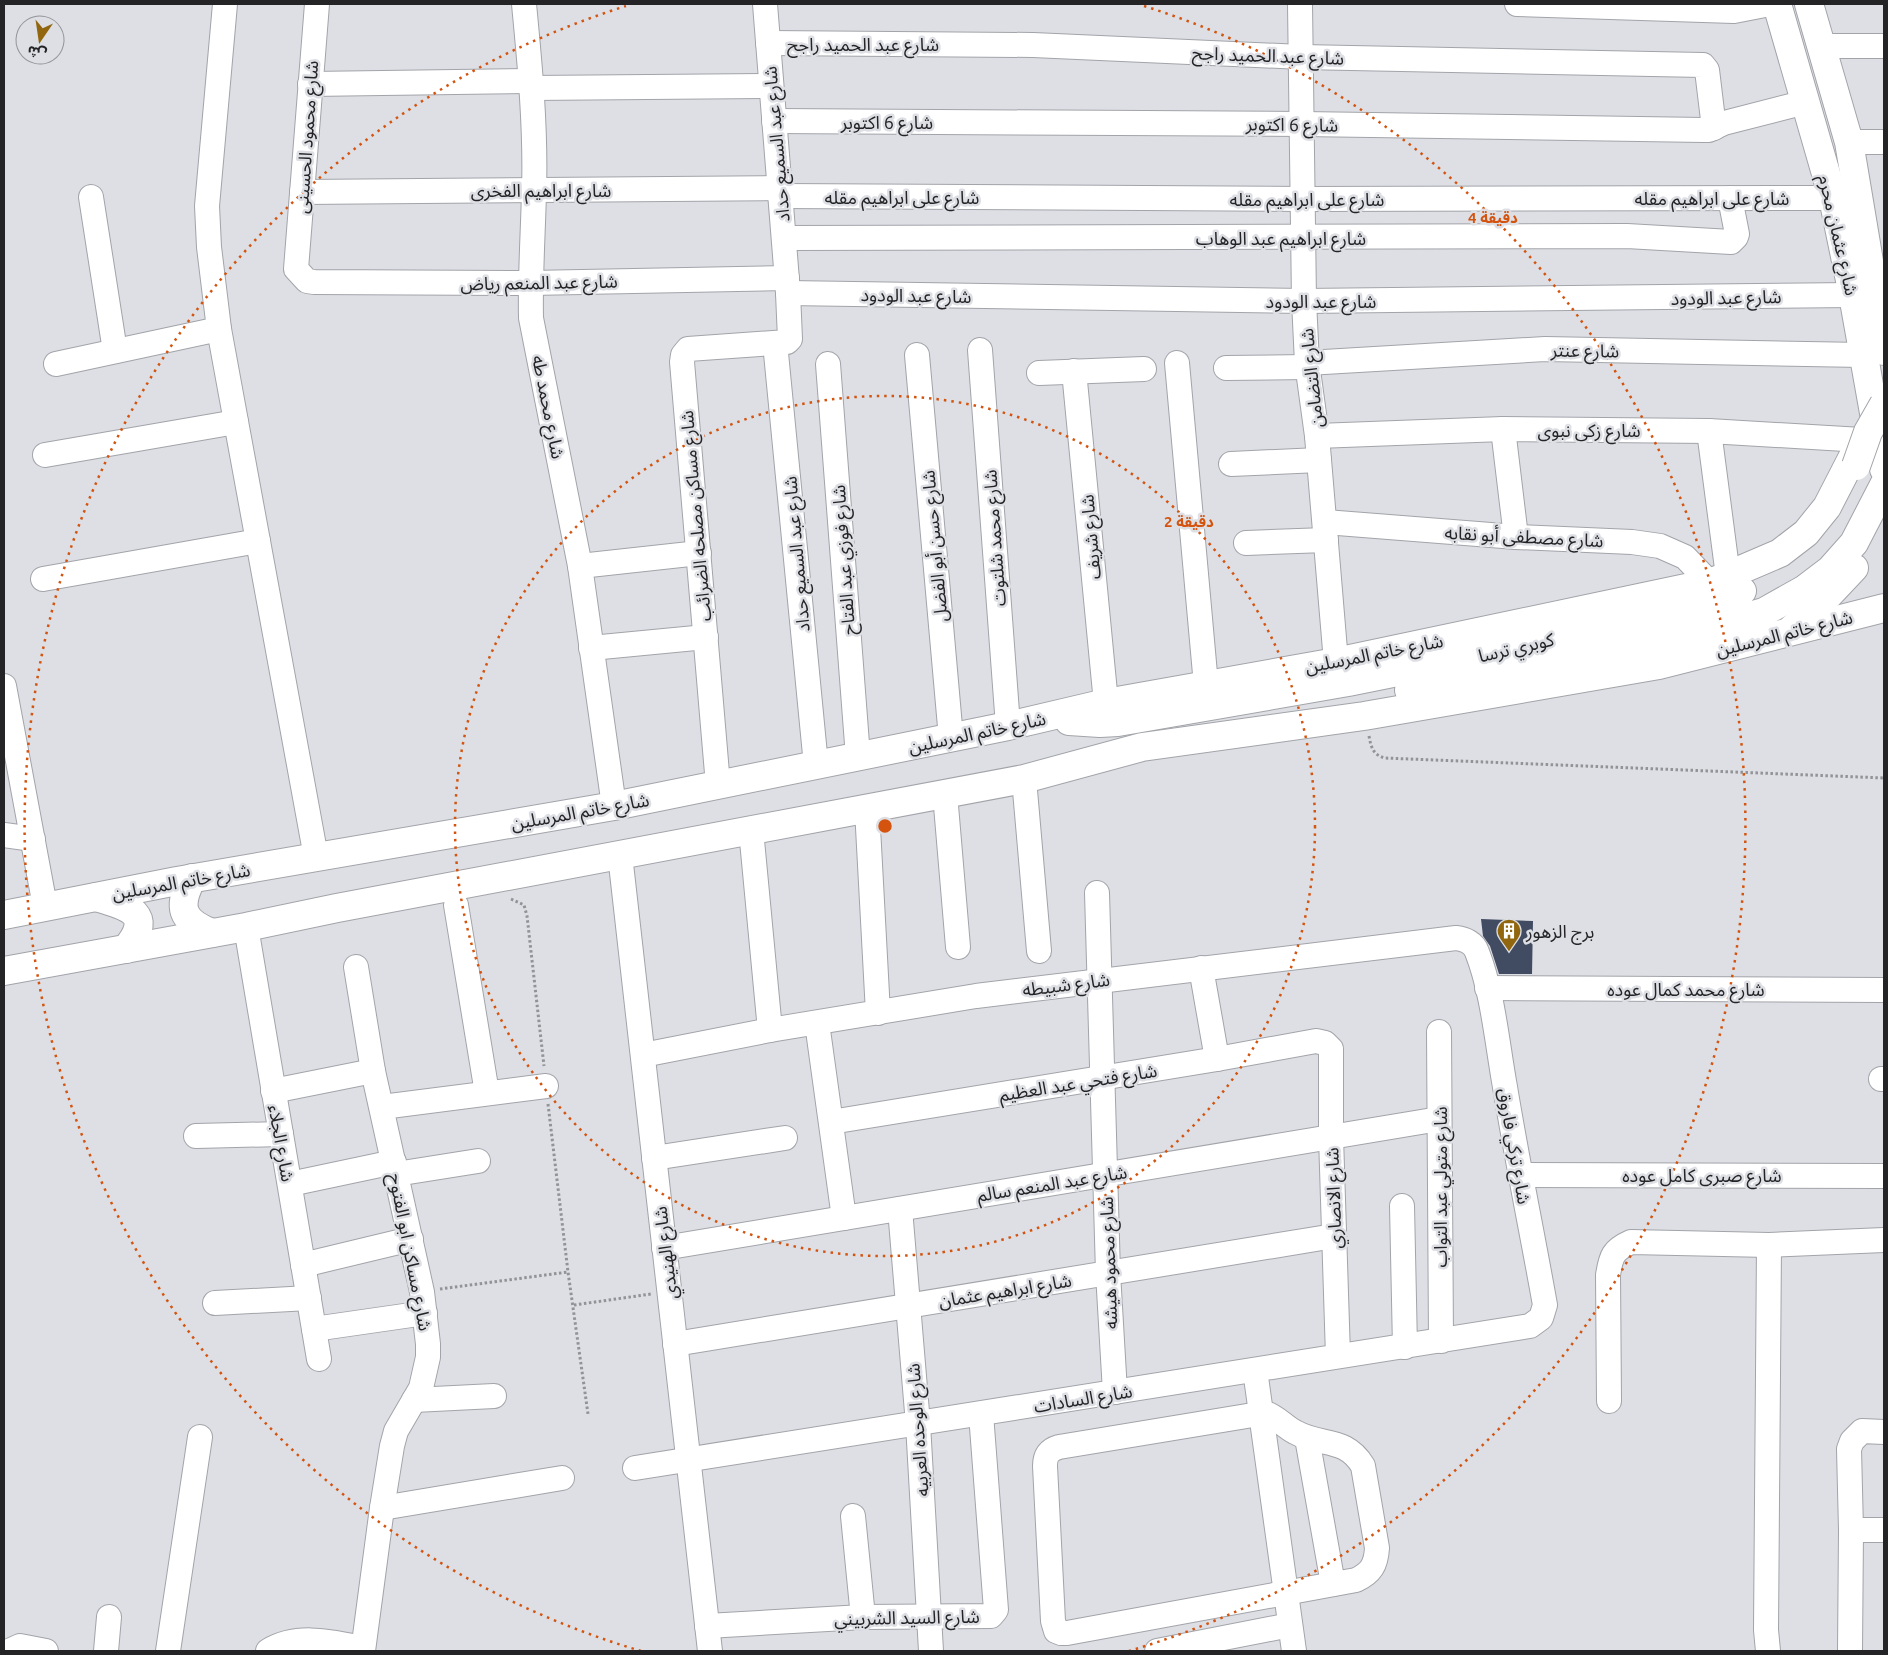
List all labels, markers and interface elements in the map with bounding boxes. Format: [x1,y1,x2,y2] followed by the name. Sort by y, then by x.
[15,15,65,65] north arrow
[787,34,939,59] street label: شارع عبد الحميد راجح
[1191,42,1344,73] street label: شارع عبد الحميد راجح
[26,43,48,63] text: ش
[291,60,326,215] street label: شارع محمود الحسينى
[759,65,798,223] street label: شارع عبد السميع حداد
[840,112,933,137] street label: شارع 6 اكتوبر
[1245,113,1338,140] street label: شارع 6 اكتوبر
[1811,173,1863,298] street label: شارع عثمان محرم
[471,180,611,205] street label: شارع ابراهيم الفخرى
[825,187,979,212] street label: شارع على ابراهيم مقله
[1635,188,1789,213] street label: شارع على ابراهيم مقله
[1230,189,1384,214] street label: شارع على ابراهيم مقله
[1468,209,1518,226] text: 4 دقيقة
[1196,228,1366,253] street label: شارع ابراهيم عبد الوهاب
[460,271,618,298] street label: شارع عبد المنعم رياض
[860,284,972,311] street label: شارع عبد الودود
[1670,286,1782,313] street label: شارع عبد الودود
[1266,291,1376,316] street label: شارع عبد الودود
[1296,327,1331,429] street label: شارع التضامن
[1550,339,1619,366] street label: شارع عنتر
[524,353,569,461] street label: شارع محمد طه
[676,409,719,622] street label: شارع مساكن مصلحه الضرائب
[1537,420,1641,445] street label: شارع زكى نبوى
[917,469,956,623] street label: شارع حسن أبو الفضل
[979,469,1014,607] street label: شارع محمد شلتوت
[779,475,818,633] street label: شارع عبد السميع حداد
[828,484,863,636] street label: شارع فوزي عبد الفتاح
[1076,493,1109,580] street label: شارع شريف
[1164,513,1214,530] text: 2 دقيقة
[1444,522,1604,555] street label: شارع مصطفى أبو نقابه
[1714,606,1856,664] street label: شارع خاتم المرسلين
[1476,628,1557,669] street label: كوبري ترسا
[1303,630,1446,681] street label: شارع خاتم المرسلين
[906,708,1049,761] street label: شارع خاتم المرسلين
[509,789,652,838] street label: شارع خاتم المرسلين
[876,817,894,835] centre of rings
[110,859,253,908] street label: شارع خاتم المرسلين
[1496,918,1522,952] building icon: برج الزهور
[1525,921,1594,945] place label: برج الزهور
[1021,969,1111,1004] street label: شارع شبيطه
[1607,979,1765,1004] street label: شارع محمد كمال عوده
[998,1060,1159,1109] street label: شارع فتحي عبد العظيم
[1490,1086,1535,1207] street label: شارع تركي فاروق
[260,1103,299,1184] street label: شارع الجلاء
[1430,1106,1455,1268] street label: شارع متولي عبد التواب
[1321,1147,1350,1249] street label: شارع الانصاري
[976,1161,1129,1210] street label: شارع عبد المنعم سالم
[1622,1165,1782,1190] street label: شارع صبرى كامل عوده
[381,1171,436,1333] street label: شارع مساكن ابو الفتوح
[1096,1196,1125,1330] street label: شارع محمود هيشه
[649,1205,686,1301] street label: شارع الهنيدي
[937,1270,1074,1315] street label: شارع ابراهيم عثمان
[902,1362,937,1497] street label: شارع الوحده العربيه
[1032,1380,1134,1421] street label: شارع السادات
[834,1606,980,1633] street label: شارع السيد الشربيني

